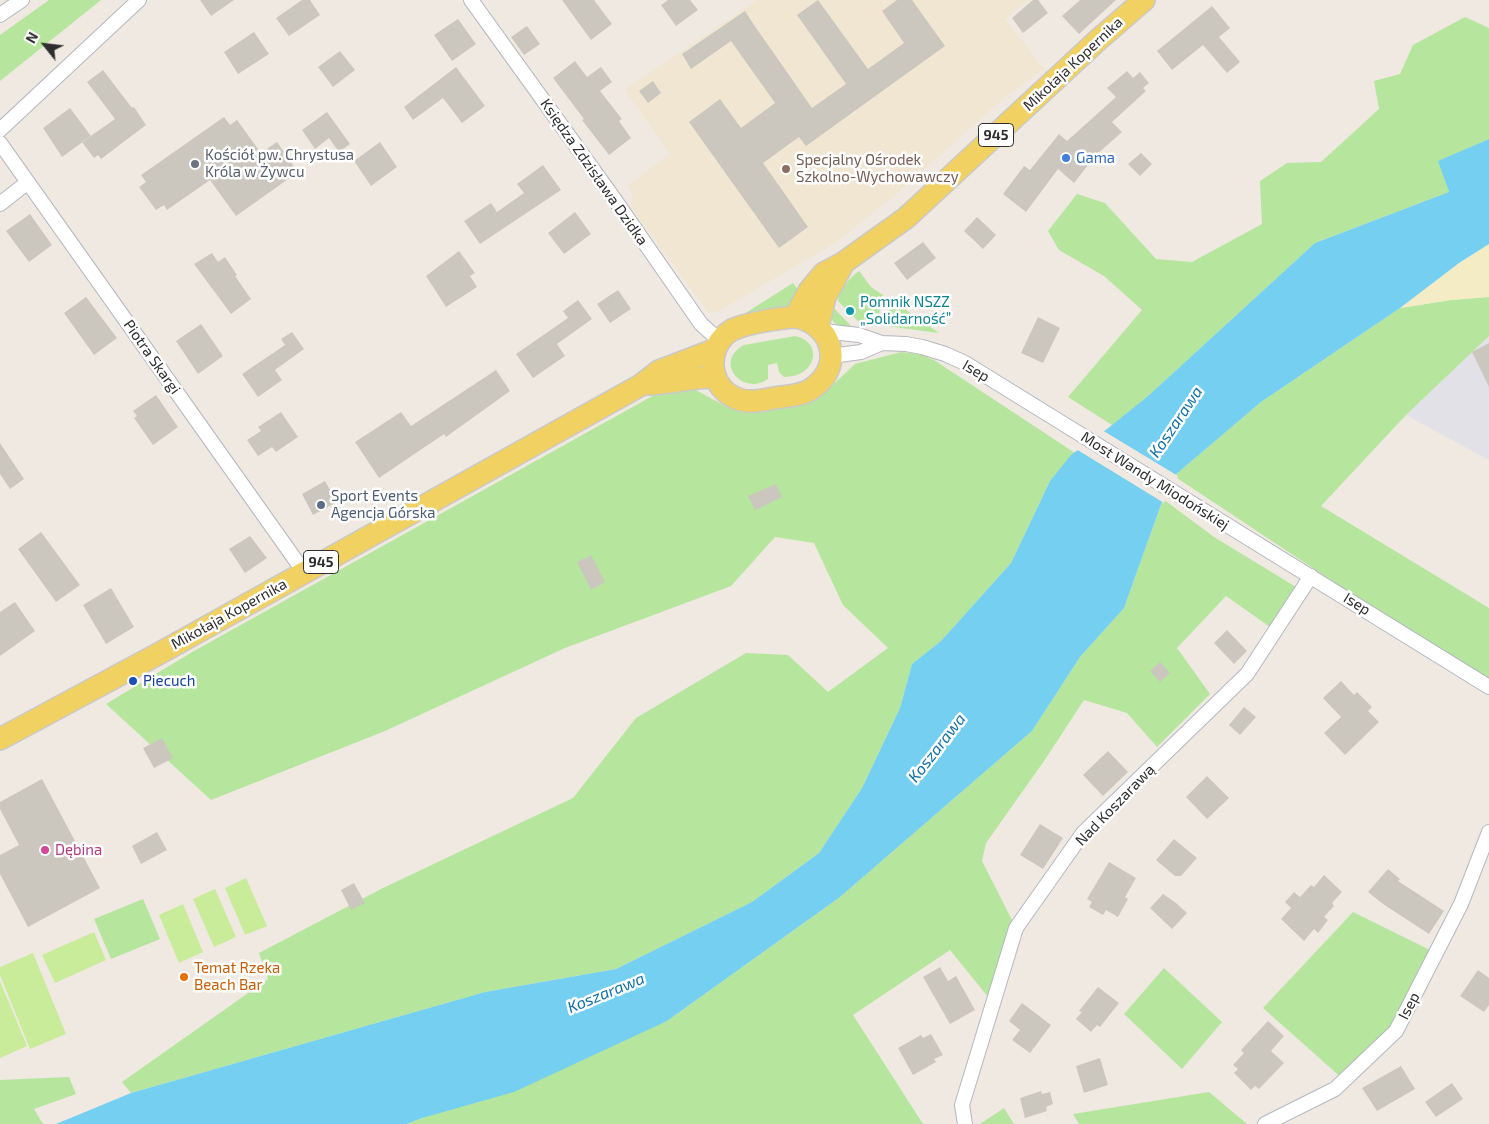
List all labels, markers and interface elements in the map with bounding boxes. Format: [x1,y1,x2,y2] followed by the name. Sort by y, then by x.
[1019,13,1127,115] street label: Mikołaja Kopernika
[20,20,70,70] north arrow
[22,29,41,46] text: N
[536,95,652,249] street label: Księdza Zdzisława Dzidka
[978,124,1014,146] road number: 945
[205,146,354,181] place label: Kościół pw. Chrystusa Króla w Żywcu
[1076,149,1115,167] place label: Gama
[796,151,959,186] place label: Specjalny Ośrodek Szkolno-Wychowawczy
[1060,152,1072,164] marker: Gama
[189,158,201,170] marker: Kościół pw. Chrystusa Króla w Żywcu
[780,163,792,175] marker: Specjalny Ośrodek Szkolno-Wychowawczy
[860,293,951,328] place label: Pomnik NSZZ „Solidarność”
[844,305,856,317] marker: Pomnik NSZZ „Solidarność”
[120,316,184,398] street label: Piotra Skargi
[959,356,993,386] street label: Isep
[1145,383,1207,461] water label: Koszarawa
[1078,428,1232,534] street label: Most Wandy Miodońskiej
[331,487,436,522] place label: Sport Events Agencja Górska
[315,499,327,511] marker: Sport Events Agencja Górska
[304,550,338,574] road number: 945
[168,575,290,653] street label: Mikołaja Kopernika
[1340,589,1374,619] street label: Isep
[143,672,196,690] place label: Piecuch
[127,675,139,687] marker: Piecuch
[904,710,970,786] water label: Koszarawa
[1072,761,1158,849] street label: Nad Koszarawą
[55,841,102,859] place label: Dębina
[39,844,51,856] marker: Dębina
[194,959,280,994] place label: Temat Rzeka Beach Bar
[565,969,647,1017] water label: Koszarawa
[178,971,190,983] marker: Temat Rzeka Beach Bar
[1395,989,1423,1023] street label: Isep

